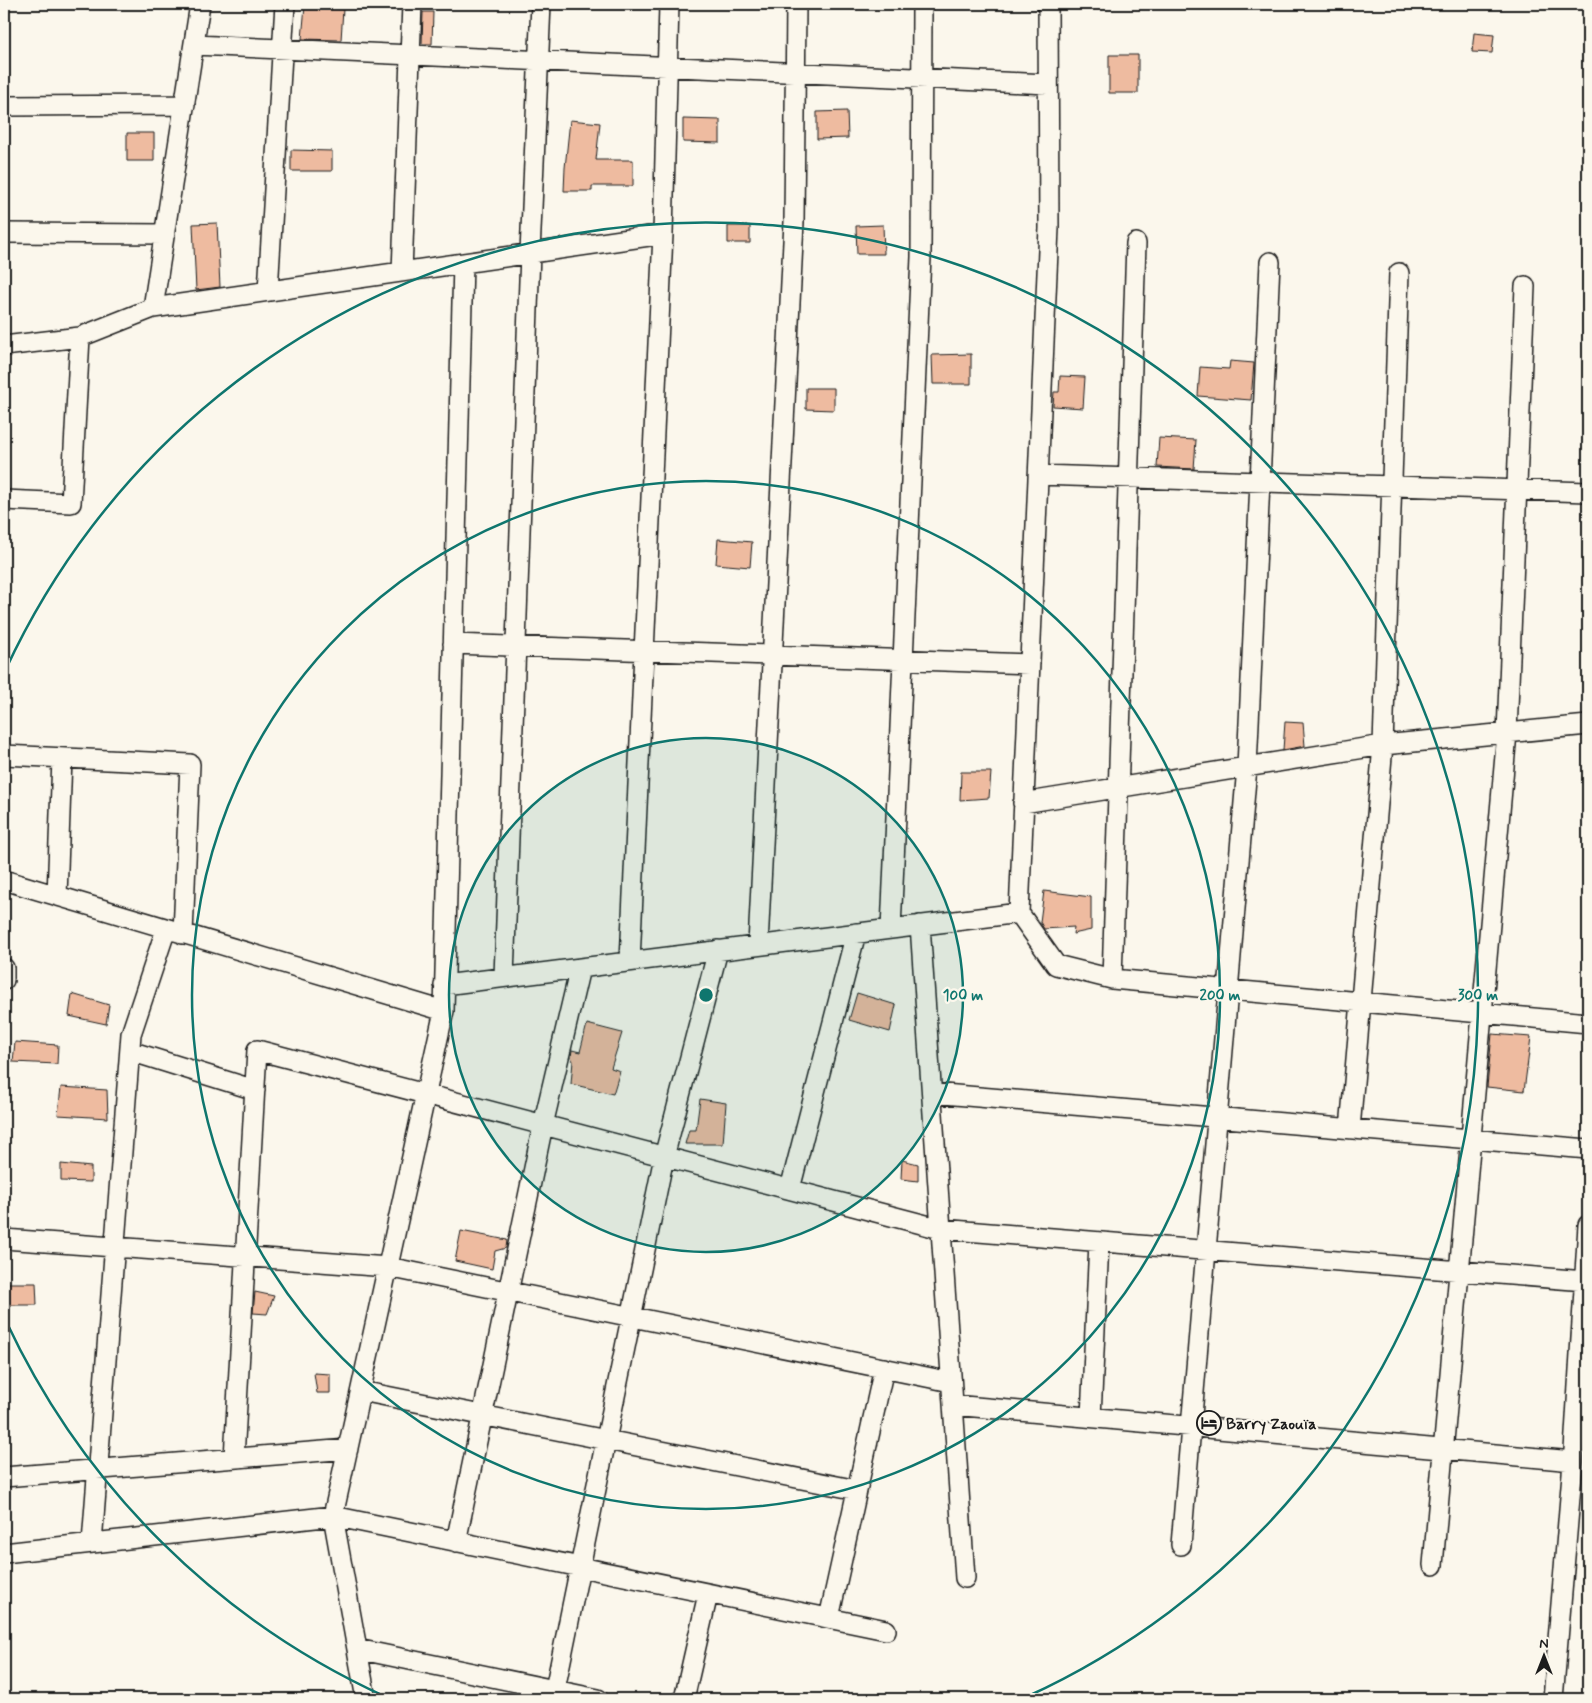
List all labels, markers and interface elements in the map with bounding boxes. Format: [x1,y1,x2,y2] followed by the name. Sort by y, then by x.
[697,986,715,1004] centre of rings
[943,986,983,1006] text: 100 m
[1200,986,1241,1006] text: 200 m
[1458,986,1498,1006] text: 300 m
[1196,1410,1222,1436] hotel icon: Barry Zaouïa
[1226,1414,1316,1435] place label: Barry Zaouïa
[1520,1630,1570,1680] north arrow
[1539,1635,1549,1653] text: N

